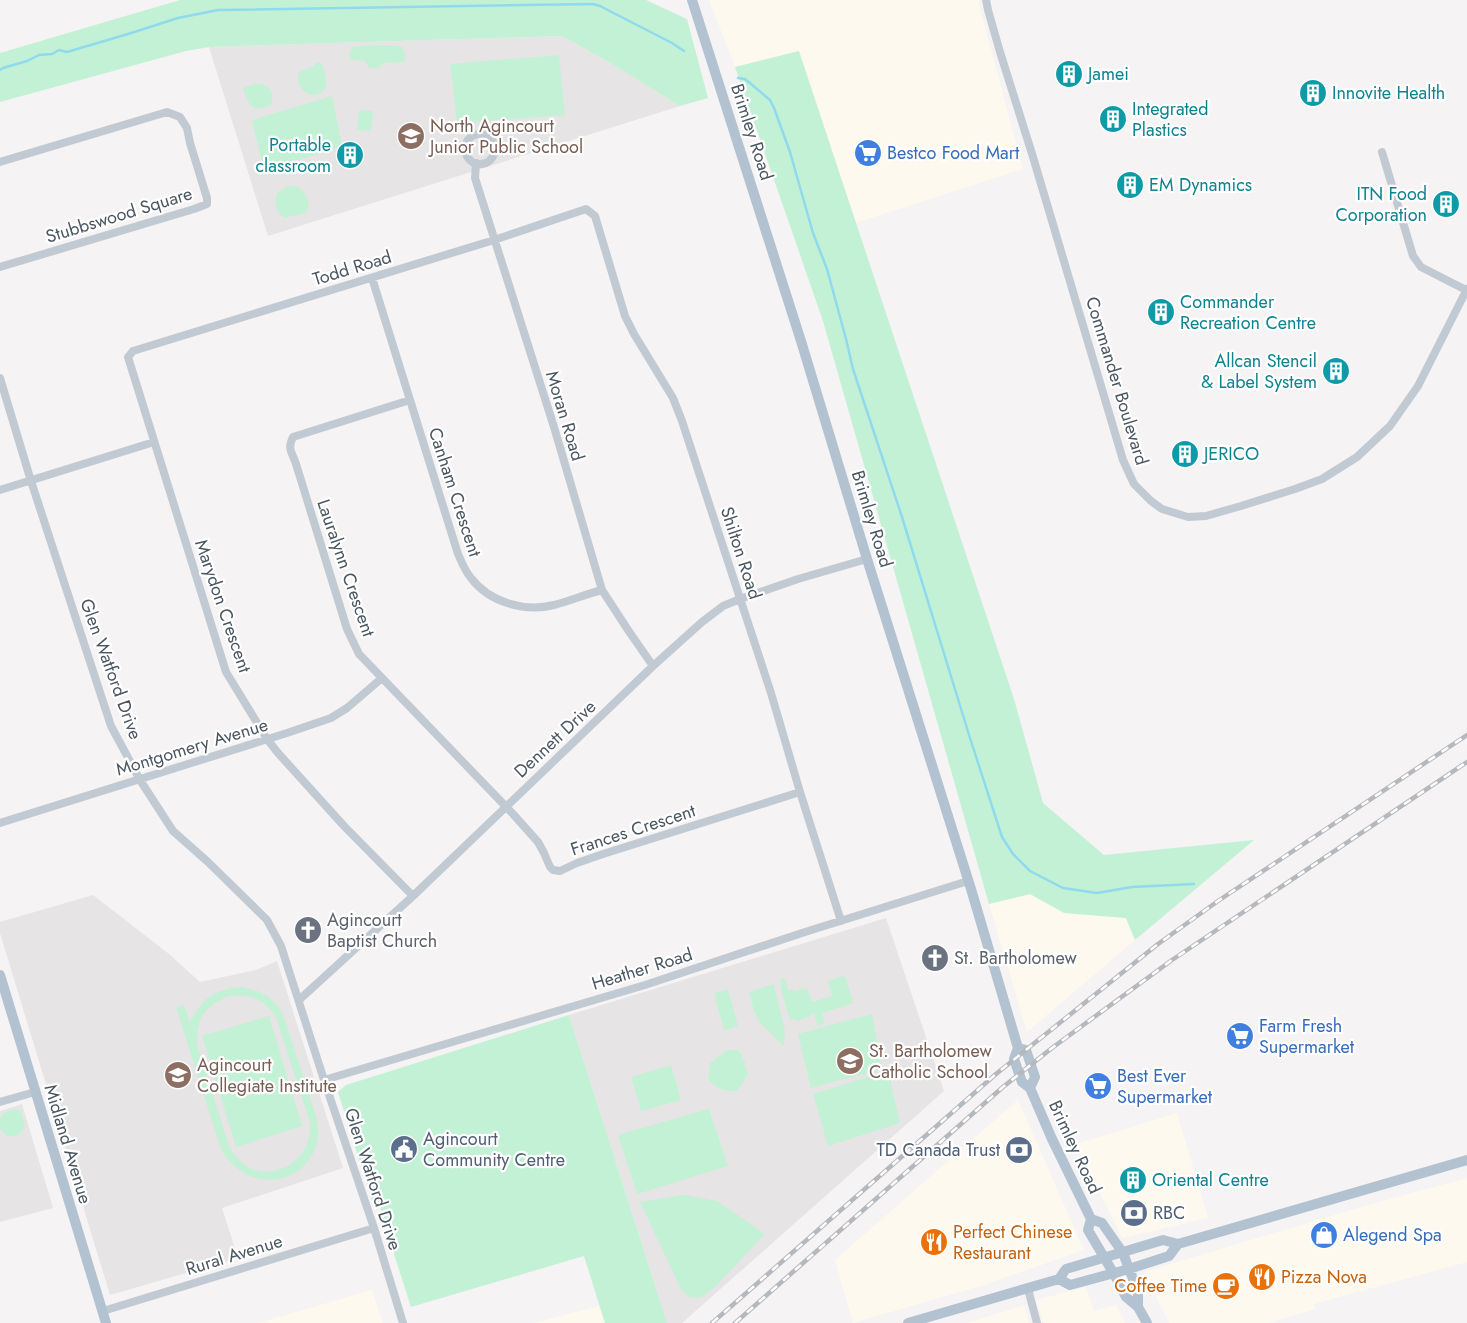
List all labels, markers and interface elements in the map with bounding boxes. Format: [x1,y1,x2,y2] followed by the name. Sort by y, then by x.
[1054,59,1084,89] building icon: Jamei
[1086,61,1129,87] place label: Jamei
[1298,78,1328,108] building icon: Innovite Health
[724,80,780,184] street label: Brimley Road
[1332,80,1445,106] place label: Innovite Health
[1132,96,1208,143] place label: Integrated Plastics
[1098,104,1128,134] building icon: Integrated Plastics
[428,113,583,160] place label: North Agincourt Junior Public School
[396,121,426,151] school or university icon: North Agincourt Junior Public School
[255,132,331,179] place label: Portable classroom
[853,138,883,168] supermarket icon: Bestco Food Mart
[335,140,365,170] building icon: Portable classroom
[887,140,1020,166] place label: Bestco Food Mart
[1115,170,1145,200] building icon: EM Dynamics
[1149,172,1252,198] place label: EM Dynamics
[43,180,195,250] street label: Stubbswood Square
[1335,181,1427,228] place label: ITN Food Corporation
[1431,189,1461,219] building icon: ITN Food Corporation
[309,244,395,292] street label: Todd Road
[1180,289,1316,336] place label: Commander Recreation Centre
[1079,294,1155,468] street label: Commander Boulevard
[1146,297,1176,327] building icon: Commander Recreation Centre
[1201,348,1317,395] place label: Allcan Stencil & Label System
[1321,356,1351,386] building icon: Allcan Stencil & Label System
[539,368,591,464] street label: Moran Road
[422,424,488,561] street label: Canham Crescent
[1170,439,1200,469] building icon: JERICO
[1202,441,1259,467] place label: JERICO
[845,467,899,571] street label: Brimley Road
[310,496,382,641] street label: Lauralynn Crescent
[714,503,768,603] street label: Shilton Road
[188,536,258,677] street label: Marydon Crescent
[73,595,149,743] street label: Glen Watford Drive
[508,694,602,784] street label: Dennett Drive
[113,712,271,782] street label: Montgomery Avenue
[567,797,699,862] street label: Frances Crescent
[327,907,437,954] place label: Agincourt Baptist Church
[293,915,323,945] church icon: Agincourt Baptist Church
[588,941,696,997] street label: Heather Road
[920,943,950,973] church icon: St. Bartholomew
[954,945,1077,971] place label: St. Bartholomew
[1259,1013,1355,1060] place label: Farm Fresh Supermarket
[1225,1021,1255,1051] supermarket icon: Farm Fresh Supermarket
[869,1038,992,1085] place label: St. Bartholomew Catholic School
[835,1046,865,1076] school or university icon: St. Bartholomew Catholic School
[197,1052,337,1099] place label: Agincourt Collegiate Institute
[163,1060,193,1090] school or university icon: Agincourt Collegiate Institute
[1117,1063,1213,1110] place label: Best Ever Supermarket
[1083,1071,1113,1101] supermarket icon: Best Ever Supermarket
[38,1081,98,1207] street label: Midland Avenue
[1042,1096,1108,1198] street label: Brimley Road
[338,1105,408,1253] street label: Glen Watford Drive
[423,1126,565,1173] place label: Agincourt Community Centre
[389,1134,419,1164] public building icon: Agincourt Community Centre
[1004,1135,1034,1165] bank icon: TD Canada Trust
[876,1137,1001,1163] place label: TD Canada Trust
[1118,1165,1148,1195] building icon: Oriental Centre
[1152,1167,1269,1193] place label: Oriental Centre
[1119,1198,1149,1228] bank icon: RBC
[1153,1200,1185,1226] place label: RBC
[953,1219,1072,1266] place label: Perfect Chinese Restaurant
[1309,1220,1339,1250] shop icon: Alegend Spa
[1343,1222,1442,1248] place label: Alegend Spa
[919,1227,949,1257] restaurant icon: Perfect Chinese Restaurant
[182,1228,286,1282] street label: Rural Avenue
[1247,1262,1277,1292] restaurant icon: Pizza Nova
[1281,1264,1367,1290] place label: Pizza Nova
[1211,1271,1241,1301] cafe icon: Coffee Time
[1114,1273,1207,1299] place label: Coffee Time

